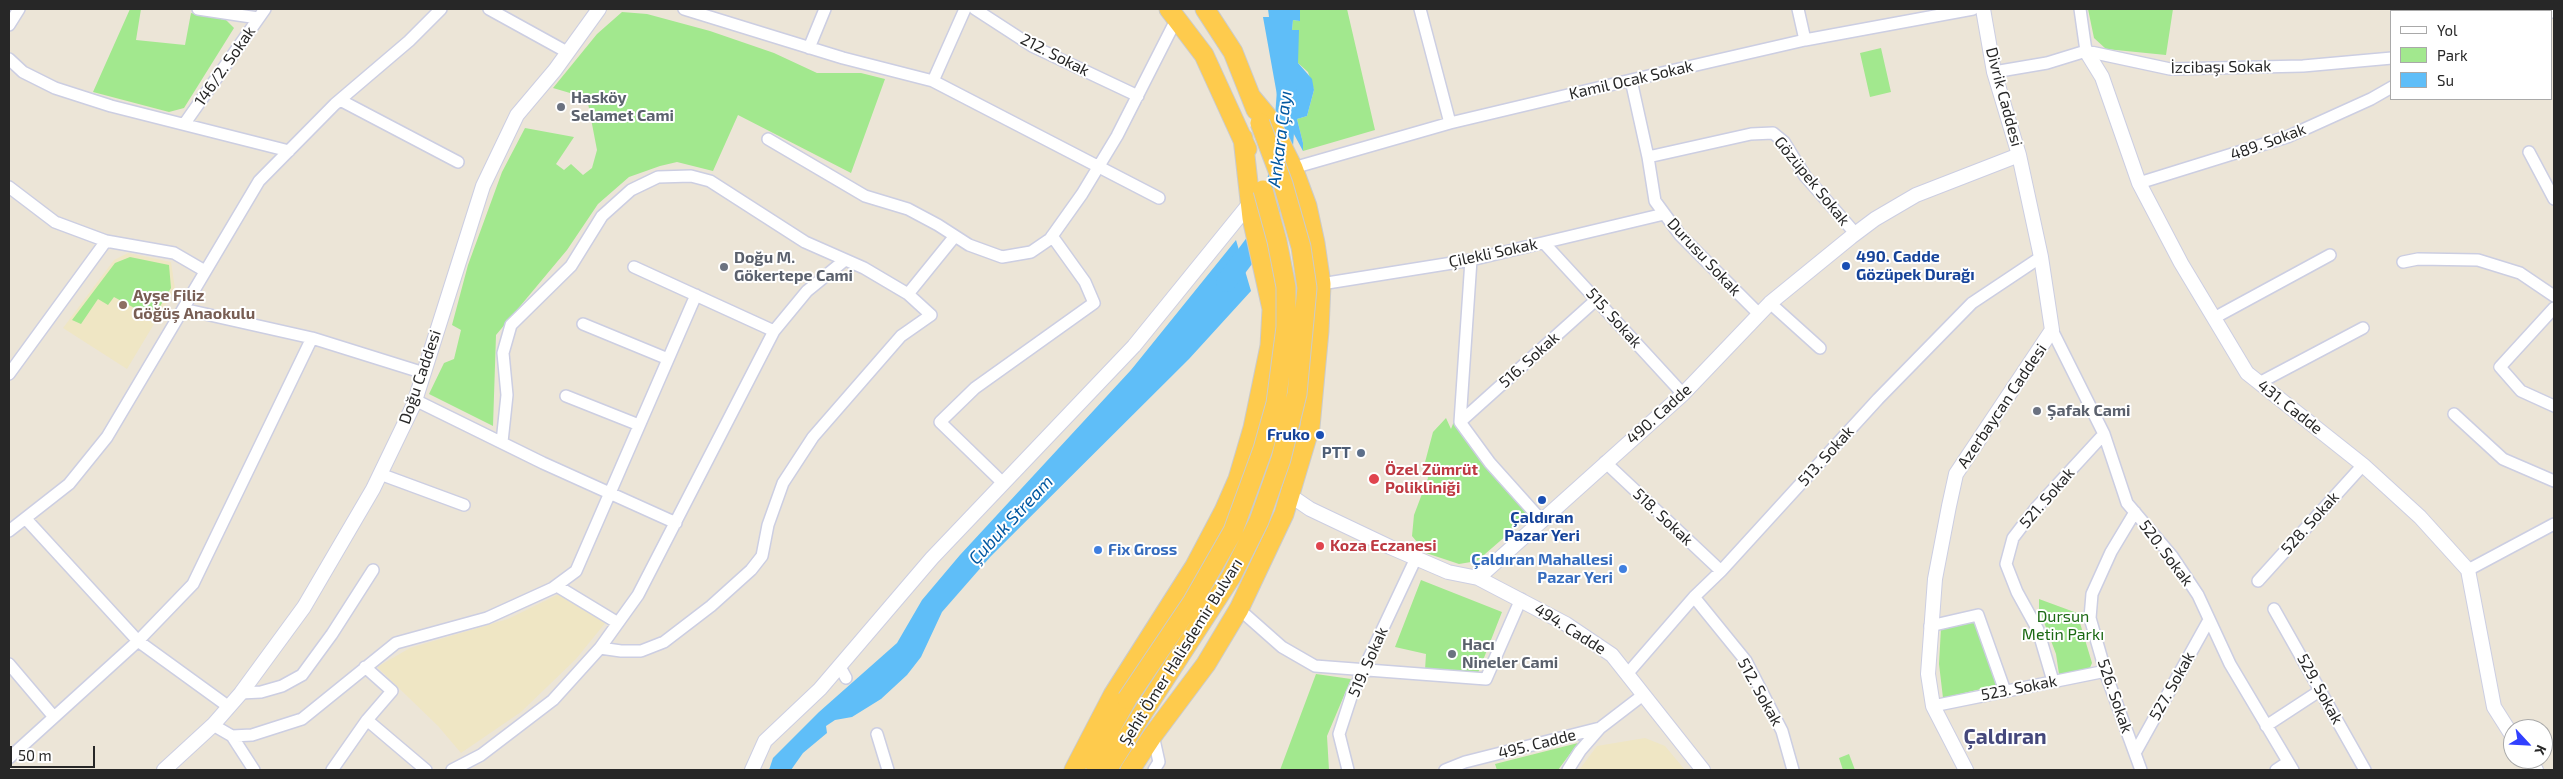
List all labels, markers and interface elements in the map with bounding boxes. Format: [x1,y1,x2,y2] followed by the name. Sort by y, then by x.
[2390,10,2553,100] legend
[2437,21,2458,39] text: Yol
[190,22,260,110] street label: 146/2. Sokak
[1017,29,1093,81] street label: 212. Sokak
[1982,45,2026,149] street label: Divrik Caddesi
[2437,46,2468,64] text: Park
[1567,56,1695,104] street label: Kamil Ocak Sokak
[2170,57,2272,77] street label: İzcibaşı Sokak
[2437,71,2454,89] text: Su
[571,88,674,126] place label: Hasköy Selamet Cami
[1263,90,1297,188] water label: Ankara Çayı
[555,101,567,113] marker: Hasköy Selamet Cami
[2228,119,2308,165] street label: 489. Sokak
[1770,133,1854,229] street label: Gözüpek Sokak
[1663,214,1745,300] street label: Durusu Sokak
[1447,234,1539,272] street label: Çilekli Sokak
[1856,247,1975,285] place label: 490. Cadde Gözüpek Durağı
[734,248,853,286] place label: Doğu M. Gökertepe Cami
[1840,260,1852,272] marker: 490. Cadde Gözüpek Durağı
[718,261,730,273] marker: Doğu M. Gökertepe Cami
[1582,284,1646,352] street label: 515. Sokak
[133,286,255,324] place label: Ayşe Filiz Göğüş Anaokulu
[117,299,129,311] marker: Ayşe Filiz Göğüş Anaokulu
[395,327,445,427] street label: Doğu Caddesi
[1495,328,1563,392] street label: 516. Sokak
[1953,340,2051,472] street label: Azerbaycan Caddesi
[2254,376,2326,438] street label: 431. Cadde
[1623,380,1695,448] street label: 490. Cadde
[2047,401,2130,421] place label: Şafak Cami
[2031,405,2043,417] marker: Şafak Cami
[1794,422,1858,490] street label: 513. Sokak
[1267,425,1310,445] place label: Fruko
[1314,429,1326,441] marker: Fruko
[1322,443,1351,463] place label: PTT
[1355,447,1367,459] marker: PTT
[1385,460,1478,498] place label: Özel Zümrüt Polikliniği
[2015,464,2079,532] street label: 521. Sokak
[964,471,1058,569] water label: Çubuk Stream
[1367,472,1381,486] marker: Özel Zümrüt Polikliniği
[1629,484,1697,550] street label: 518. Sokak
[2277,488,2343,558] street label: 528. Sokak
[1536,494,1548,506] marker: Çaldıran Pazar Yeri
[1504,508,1580,546] place label: Çaldıran Pazar Yeri
[2135,516,2197,590] street label: 520. Sokak
[1330,536,1437,556] place label: Koza Eczanesi
[1108,540,1177,560] place label: Fix Gross
[1314,540,1326,552] marker: Koza Eczanesi
[1092,544,1104,556] marker: Fix Gross
[1471,550,1613,588] place label: Çaldıran Mahallesi Pazar Yeri
[1115,555,1247,749] street label: Şehit Ömer Halisdemir Bulvarı
[1617,563,1629,575] marker: Çaldıran Mahallesi Pazar Yeri
[1531,599,1609,659] street label: 494. Cadde
[2022,607,2104,645] park label: Dursun Metin Parkı
[1344,624,1392,700] street label: 519. Sokak
[1462,635,1558,673] place label: Hacı Nineler Cami
[1446,648,1458,660] marker: Hacı Nineler Cami
[2145,648,2199,724] street label: 527. Sokak
[2293,651,2347,727] street label: 529. Sokak
[1734,655,1786,729] street label: 512. Sokak
[2093,656,2137,736] street label: 526. Sokak
[1979,671,2059,705] street label: 523. Sokak
[2503,719,2553,769] north arrow
[1963,724,2047,750] district label: Çaldıran
[1496,725,1578,763] street label: 495. Cadde
[12,736,98,768] scale bar
[2532,742,2551,758] text: K
[18,746,52,764] text: 50 m

